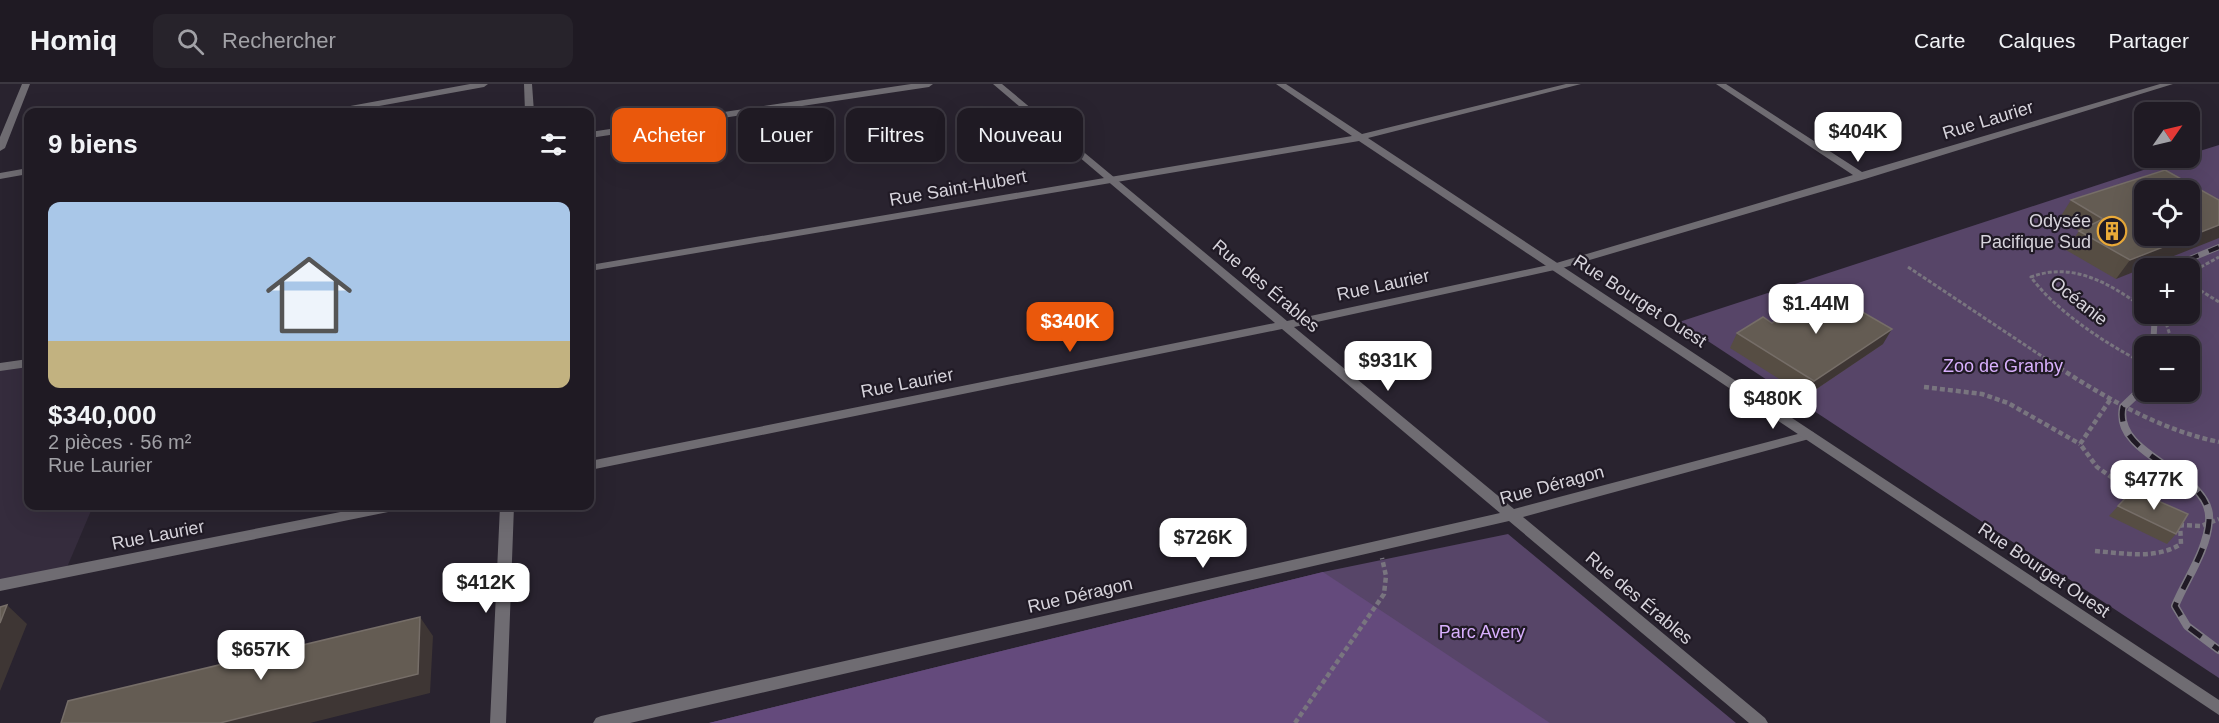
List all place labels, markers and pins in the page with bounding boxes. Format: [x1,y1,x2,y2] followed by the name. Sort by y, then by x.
[1816,112,1900,163] pin: $404K
[1980,211,2091,252] place label: Odysée Pacifique Sud
[2096,215,2128,247] building icon: Odysée Pacifique Sud
[1767,284,1865,335] pin: $1.44M
[1028,302,1112,353] pin: $340K
[1346,341,1430,392] pin: $931K
[1731,379,1815,430] pin: $480K
[2112,460,2196,511] pin: $477K
[1161,518,1245,569] pin: $726K
[444,563,528,614] pin: $412K
[219,630,303,681] pin: $657K

